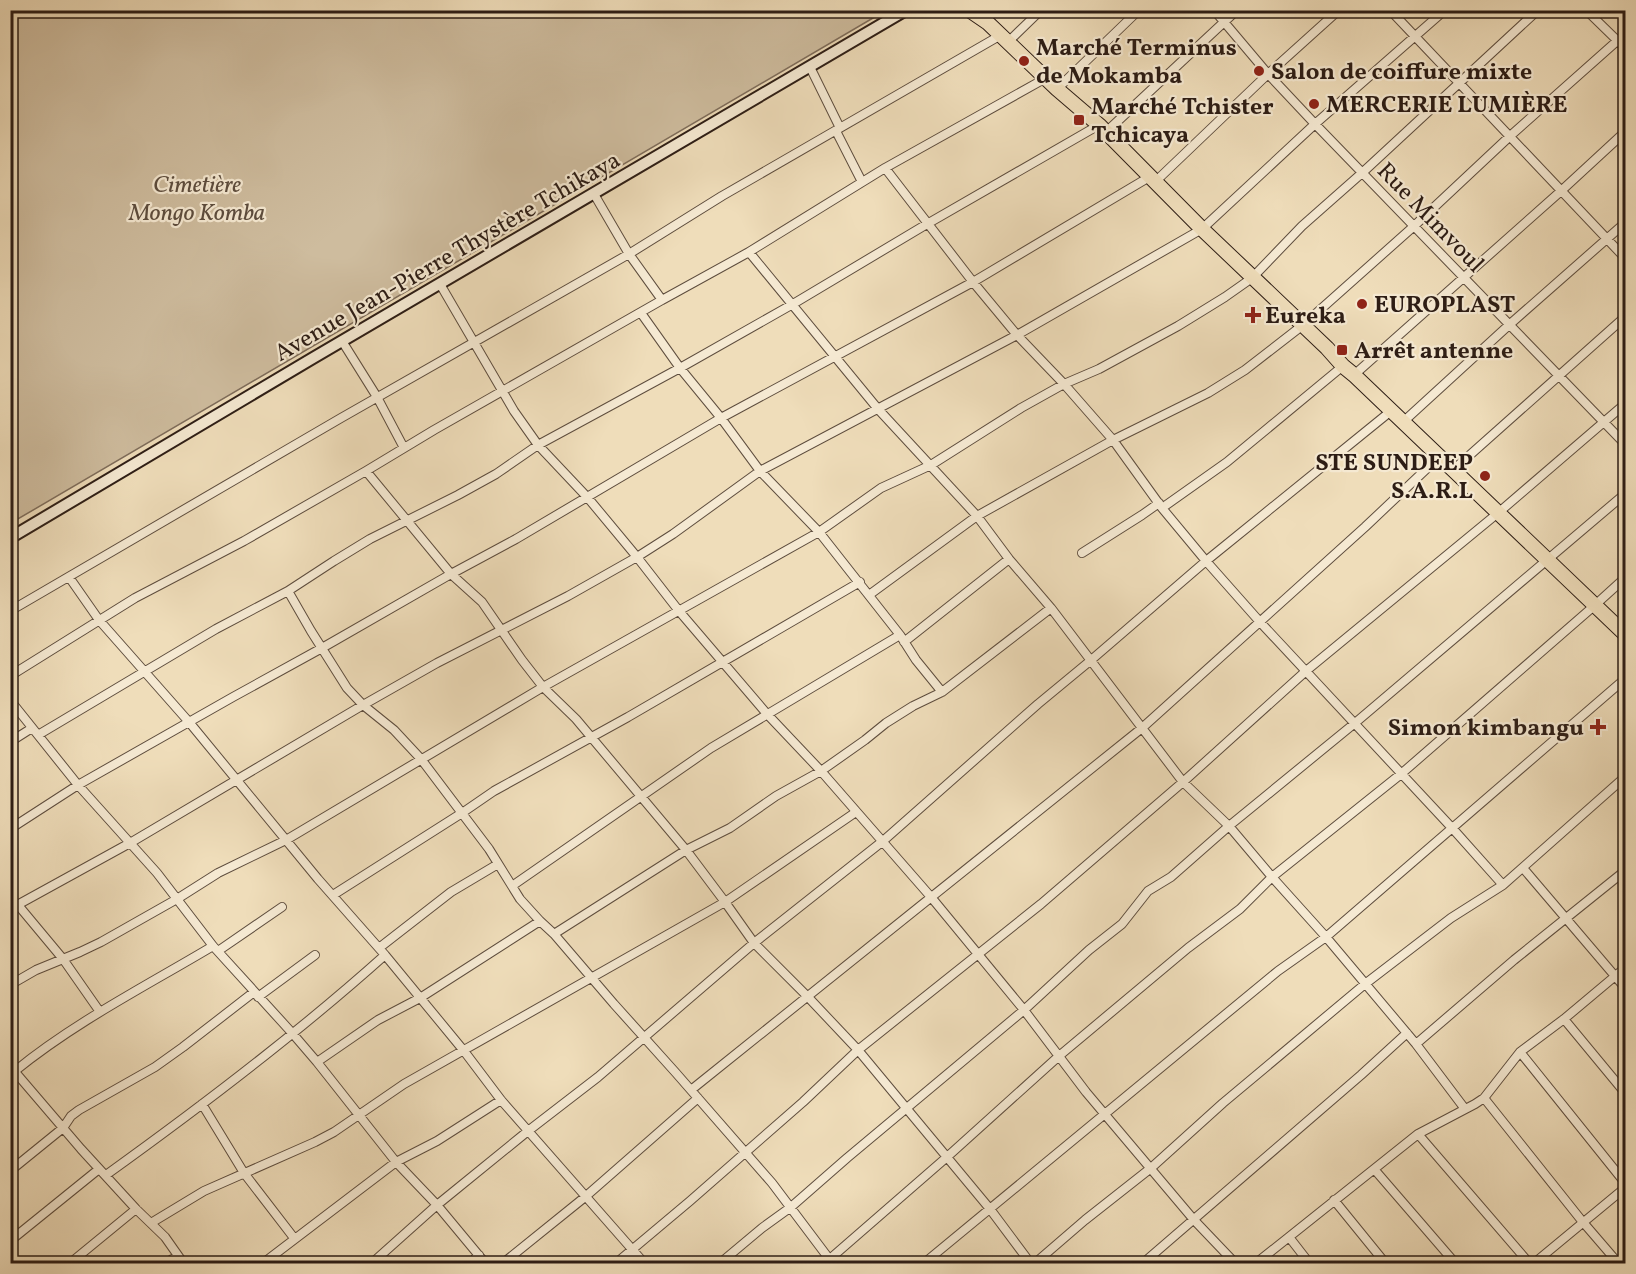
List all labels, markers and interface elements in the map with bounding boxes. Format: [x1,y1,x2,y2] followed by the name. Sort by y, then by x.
[1036,32,1237,94] place label: Marché Terminus de Mokamba
[1017,54,1031,68] marker: Marché Terminus de Mokamba
[1271,56,1532,90] place label: Salon de coiffure mixte
[1252,64,1266,78] marker: Salon de coiffure mixte
[1326,89,1567,123] place label: MERCERIE LUMIÈRE
[1091,91,1274,153] place label: Marché Tchister Tchicaya
[1307,97,1321,111] marker: MERCERIE LUMIÈRE
[1072,113,1086,127] marker: Marché Tchister Tchicaya
[269,144,627,371] street label: Avenue Jean-Pierre Thystère Tchikaya
[1368,156,1491,281] street label: Rue Mimvoul
[128,169,265,231] park label: Cimetière Mongo Komba
[1374,289,1516,323] place label: EUROPLAST
[1355,297,1369,311] marker: EUROPLAST
[1265,300,1346,334] place label: Eureka
[1246,308,1260,322] marker: Eureka
[1354,335,1513,369] place label: Arrêt antenne
[1335,343,1349,357] marker: Arrêt antenne
[1315,447,1474,509] place label: STE SUNDEEP S.A.R.L
[1478,469,1492,483] marker: STE SUNDEEP S.A.R.L
[1388,712,1584,746] place label: Simon kimbangu
[1589,718,1607,736] marker: Simon kimbangu

